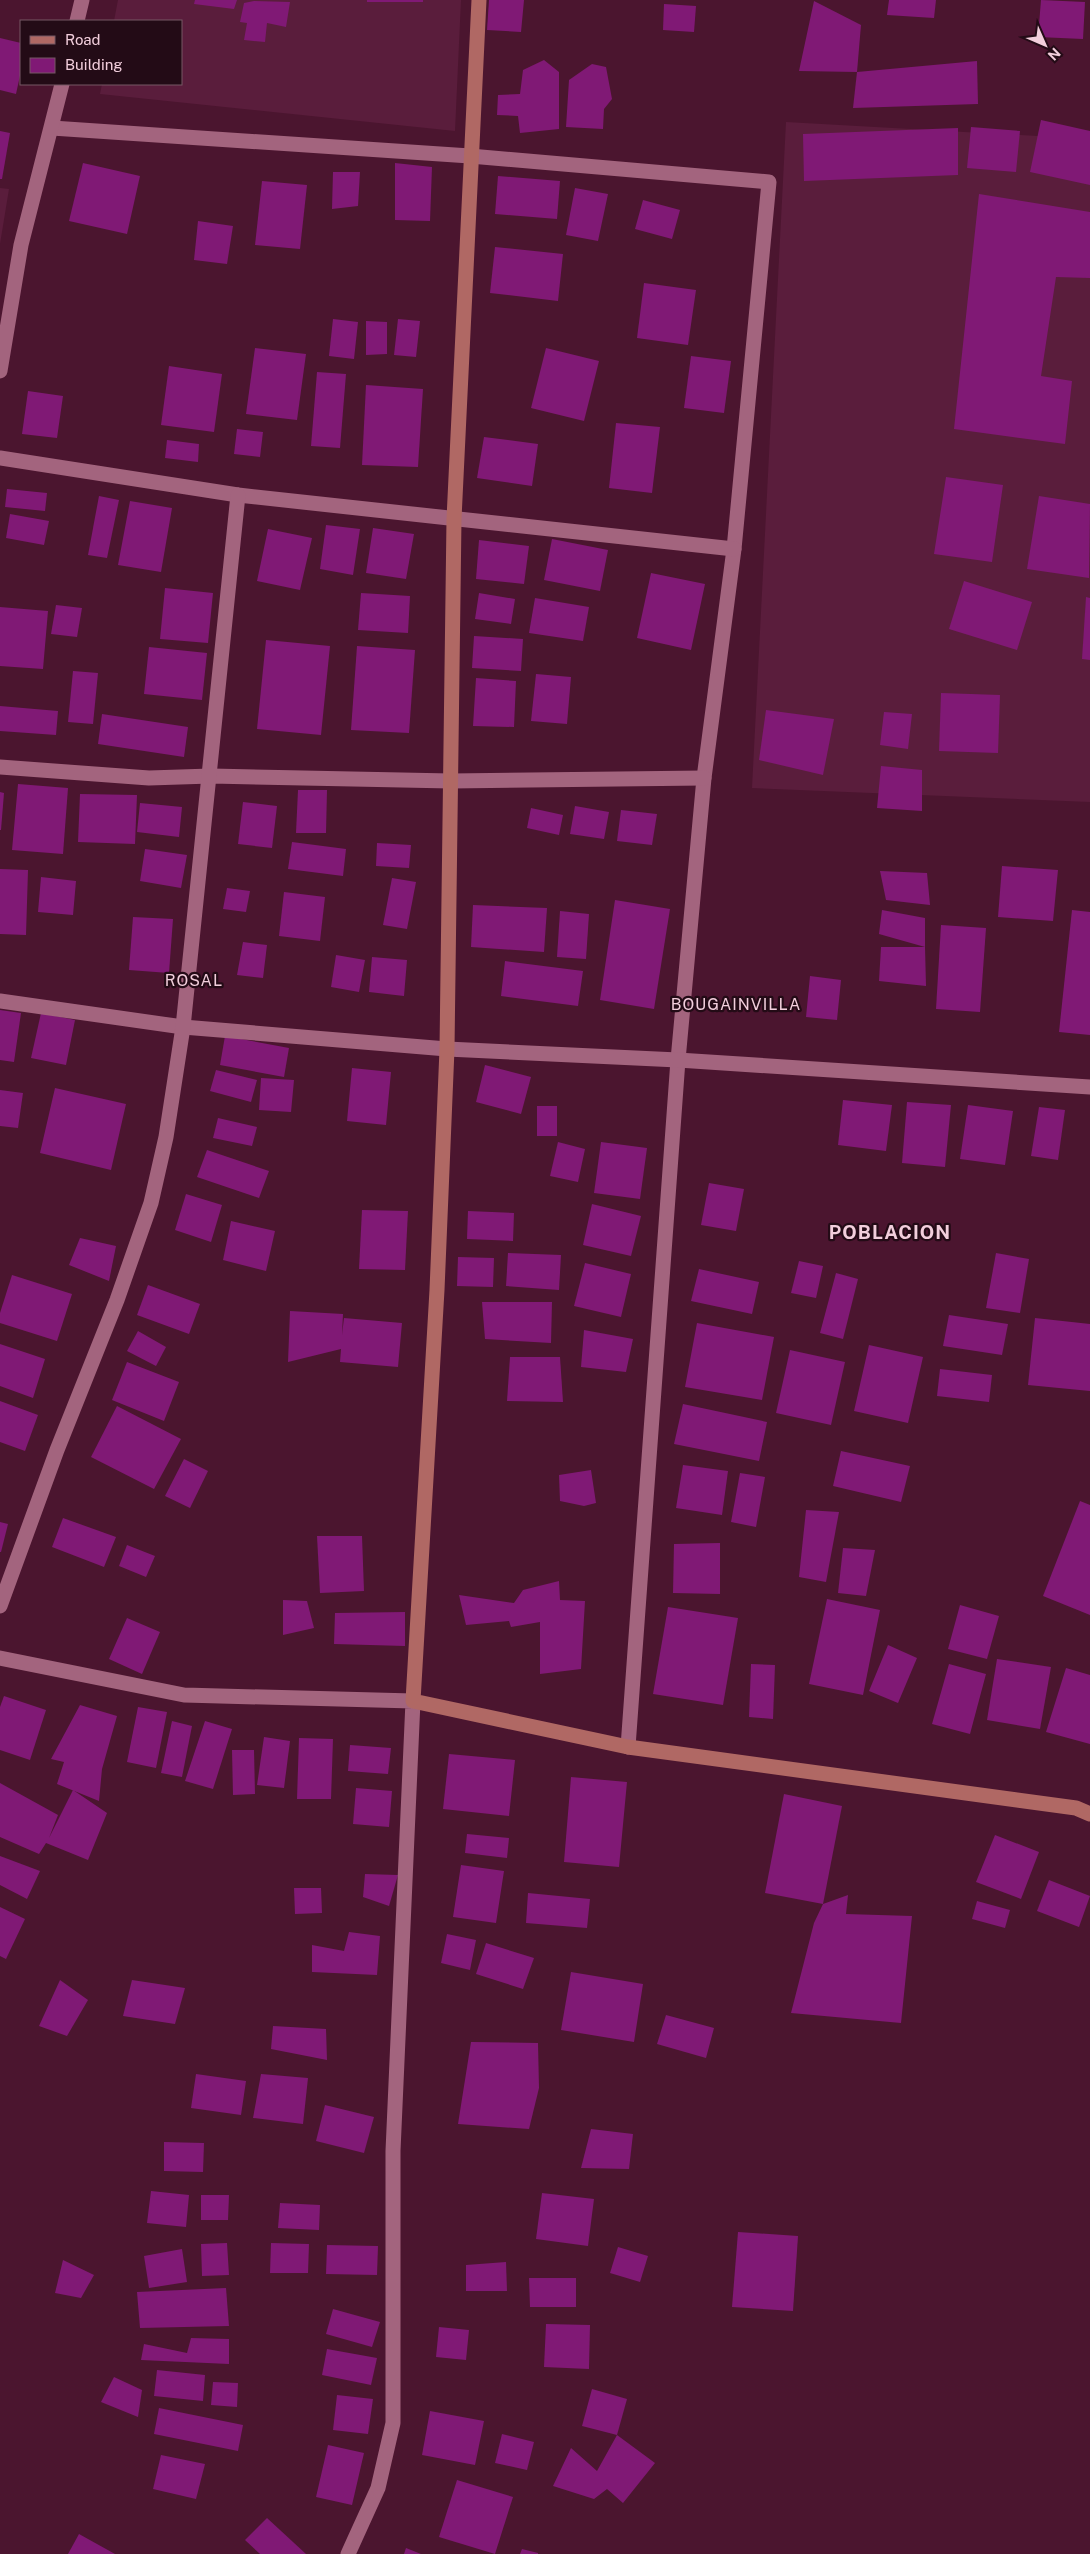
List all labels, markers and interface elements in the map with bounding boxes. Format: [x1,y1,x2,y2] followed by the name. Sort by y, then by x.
[20,20,182,85] legend
[1020,20,1070,70] north arrow
[65,31,101,48] text: Road
[1045,45,1064,64] text: N
[65,56,123,73] text: Building
[165,971,223,990] district label: ROSAL
[671,995,801,1014] district label: BOUGAINVILLA
[829,1221,951,1243] district label: POBLACION

